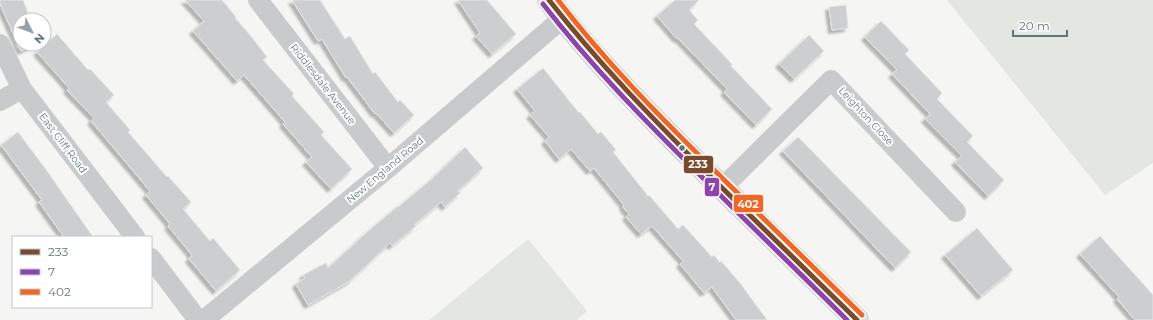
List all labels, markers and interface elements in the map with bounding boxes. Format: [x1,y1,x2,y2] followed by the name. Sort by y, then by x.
[12,12,52,52] north arrow
[1013,12,1067,38] scale bar
[1019,18,1050,33] text: 20 m
[31,31,48,47] text: N
[287,41,359,127] street label: Riddlesdale Avenue
[836,84,896,148] street label: Leighton Close
[36,110,90,176] street label: East Cliff Road
[344,134,426,206] street label: New England Road
[677,143,687,153] unlabelled marker
[683,155,714,174] line badge: 233
[688,157,708,171] text: 233
[704,177,720,197] line badge: 7
[709,180,716,194] text: 7
[733,194,764,213] line badge: 402
[737,197,759,211] text: 402
[12,236,152,308] legend
[48,244,69,259] text: 233
[48,264,55,279] text: 7
[48,284,71,299] text: 402

